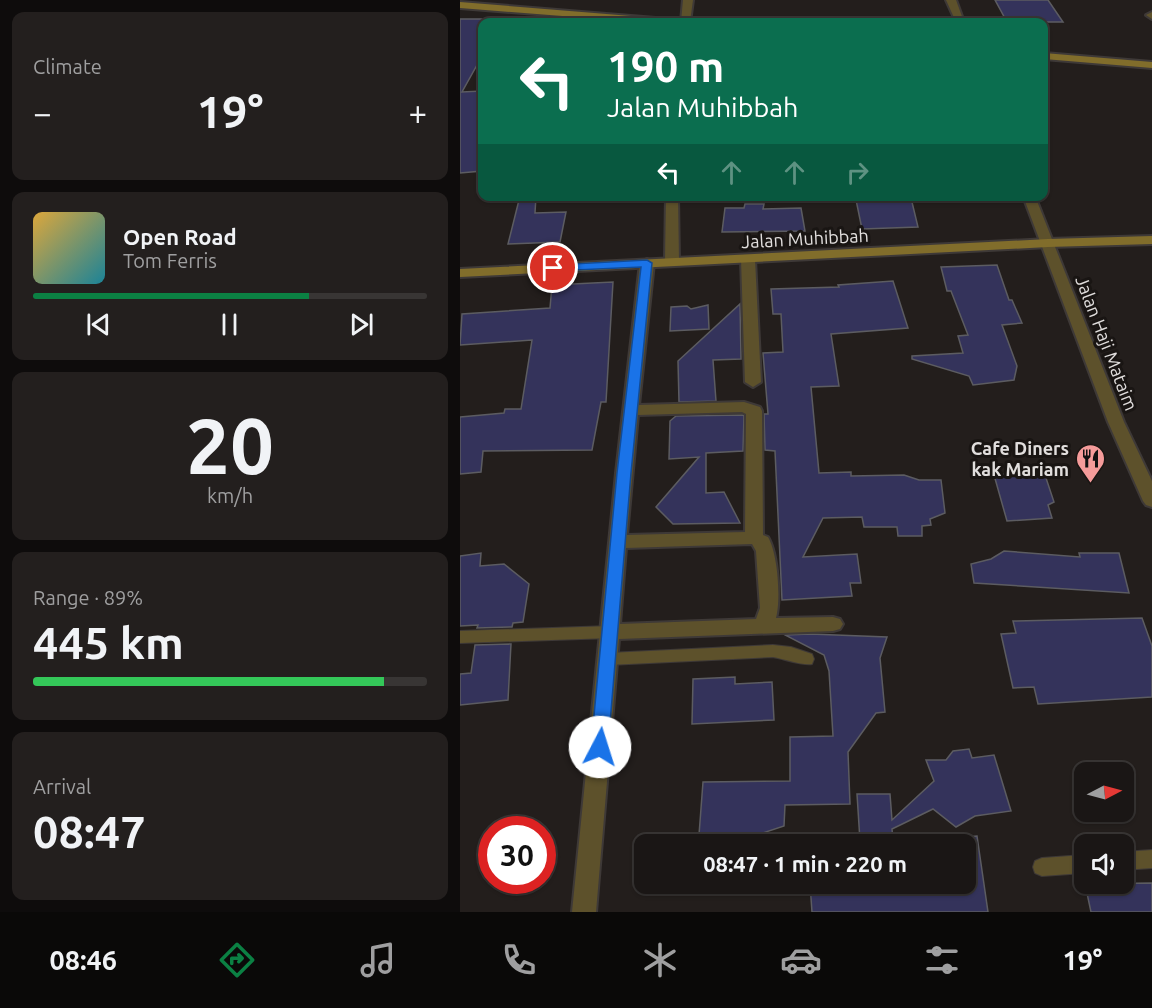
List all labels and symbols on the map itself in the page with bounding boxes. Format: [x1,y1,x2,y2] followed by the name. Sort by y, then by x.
[741,225,869,251] street label: Jalan Muhibbah
[527,242,578,293] pin
[1072,273,1142,413] street label: Jalan Haji Mataim
[971,438,1069,479] place label: Cafe Diners kak Mariam
[1074,442,1106,484] restaurant icon: Cafe Diners kak Mariam
[568,715,632,779] position arrow
[1074,762,1134,822] north arrow
[478,816,556,894] speed limit sign: 30

